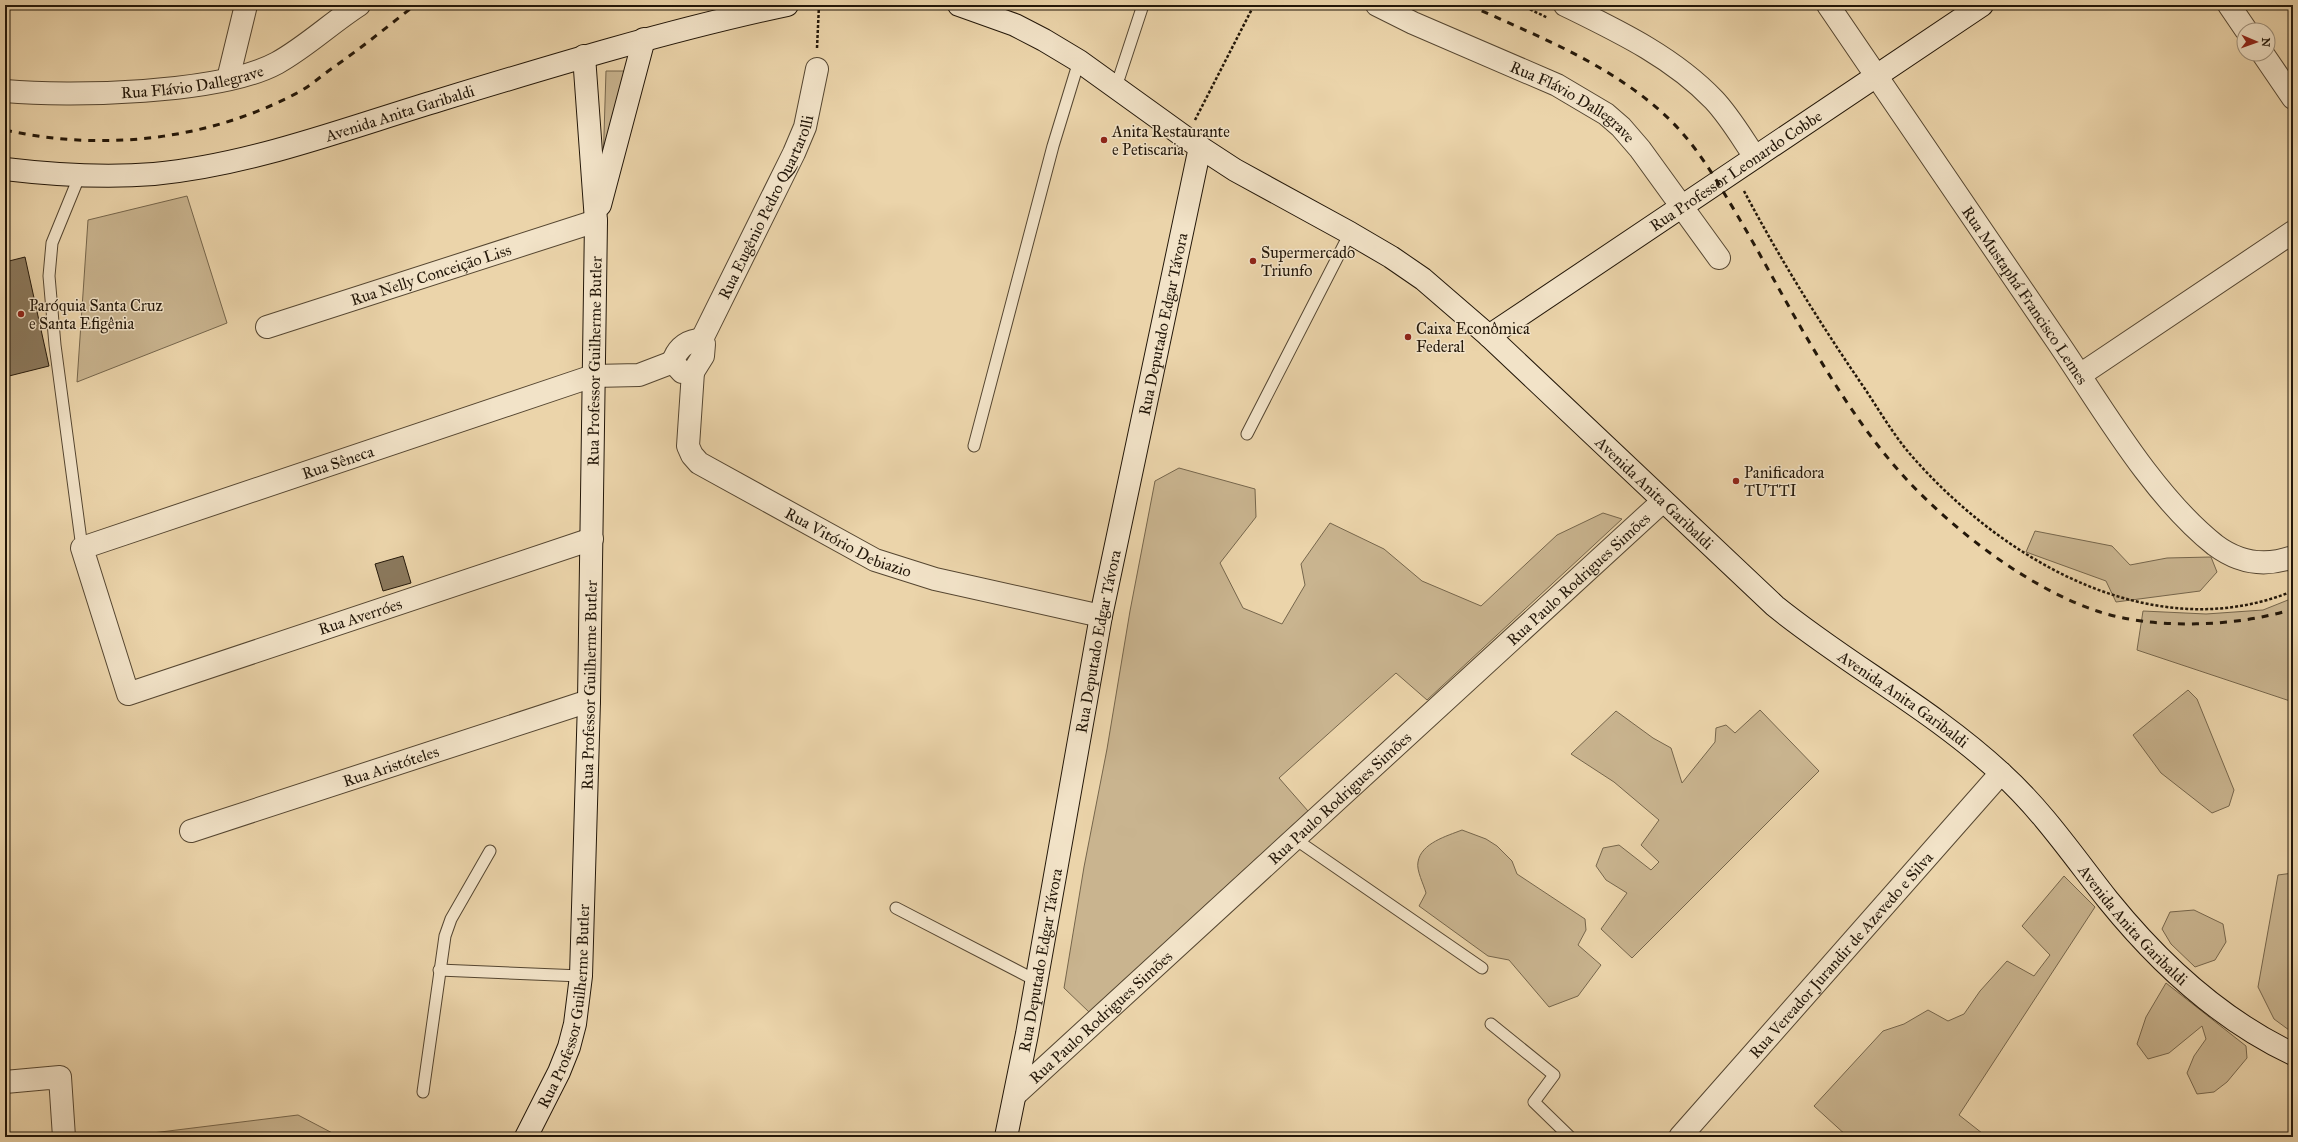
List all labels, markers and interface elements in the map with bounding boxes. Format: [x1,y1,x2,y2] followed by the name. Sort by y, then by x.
[2236,22,2276,62] north arrow
[2259,37,2272,48] text: N
[1507,57,1639,147] street label: Rua Flávio Dallegrave
[120,61,266,102] street label: Rua Flávio Dallegrave
[322,81,477,146] street label: Avenida Anita Garibaldi
[1646,106,1826,235] street label: Rua Professor Leonardo Cobbe
[714,113,817,302] street label: Rua Eugênio Pedro Quartarolli
[1111,122,1230,159] place label: Anita Restaurante e Petiscaria
[1099,135,1109,145] marker: Anita Restaurante e Petiscaria
[1958,203,2092,388] street label: Rua Mustaphá Francisco Lemes
[1135,231,1192,417] street label: Rua Deputado Edgar Távora
[348,240,514,310] street label: Rua Nelly Conceição Liss
[1261,243,1355,280] place label: Supermercado Triunfo
[583,256,605,466] street label: Rua Professor Guilherme Butler
[1248,256,1258,266] marker: Supermercado Triunfo
[29,296,163,334] place label: Paróquia Santa Cruz e Santa Efigênia
[16,309,26,319] marker: Paróquia Santa Cruz e Santa Efigênia
[1416,319,1530,356] place label: Caixa Econômica Federal
[1403,332,1413,342] marker: Caixa Econômica Federal
[1591,432,1718,554] street label: Avenida Anita Garibaldi
[299,441,376,483] street label: Rua Sêneca
[1744,463,1825,500] place label: Panificadora TUTTI
[1731,476,1741,486] marker: Panificadora TUTTI
[782,503,914,581] street label: Rua Vitório Debiazio
[1503,509,1654,649] street label: Rua Paulo Rodrigues Simões
[1071,548,1125,735] street label: Rua Deputado Edgar Távora
[577,580,601,790] street label: Rua Professor Guilherme Butler
[316,594,404,639] street label: Rua Averróes
[1834,646,1973,752] street label: Avenida Anita Garibaldi
[1264,728,1415,868] street label: Rua Paulo Rodrigues Simões
[340,742,441,791] street label: Rua Aristóteles
[1745,848,1937,1062] street label: Rua Vereador Jurandir de Azevedo e Silva
[2074,860,2192,990] street label: Avenida Anita Garibaldi
[1015,867,1066,1054] street label: Rua Deputado Edgar Távora
[533,904,593,1111] street label: Rua Professor Guilherme Butler
[1025,947,1176,1087] street label: Rua Paulo Rodrigues Simões

